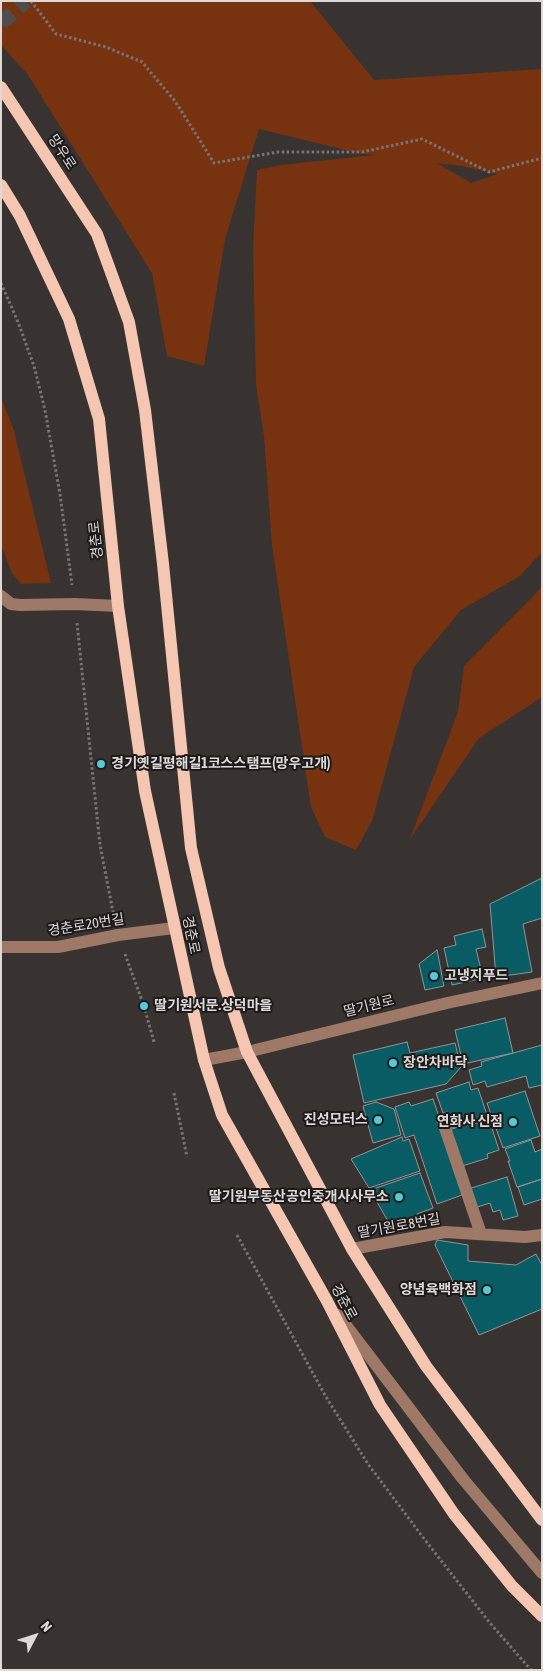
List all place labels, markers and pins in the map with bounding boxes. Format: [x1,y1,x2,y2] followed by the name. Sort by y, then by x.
[111,756,330,772] place label: 경기옛길평해길1코스스탬프(망우고개)
[95,758,107,770] marker: 경기옛길평해길1코스스탬프(망우고개)
[444,968,508,984] place label: 고냉지푸드
[428,970,440,982] marker: 고냉지푸드
[154,998,272,1014] place label: 딸기원서문.상덕마을
[138,1000,150,1012] marker: 딸기원서문.상덕마을
[403,1055,467,1071] place label: 장안차바닥
[387,1057,399,1069] marker: 장안차바닥
[304,1112,368,1128] place label: 진성모터스
[372,1114,384,1126] marker: 진성모터스
[437,1114,503,1130] place label: 연화사 신점
[507,1116,519,1128] marker: 연화사 신점
[209,1189,389,1205] place label: 딸기원부동산공인중개사사무소
[393,1191,405,1203] marker: 딸기원부동산공인중개사사무소
[400,1282,477,1298] place label: 양념육백화점
[481,1284,493,1296] marker: 양념육백화점

